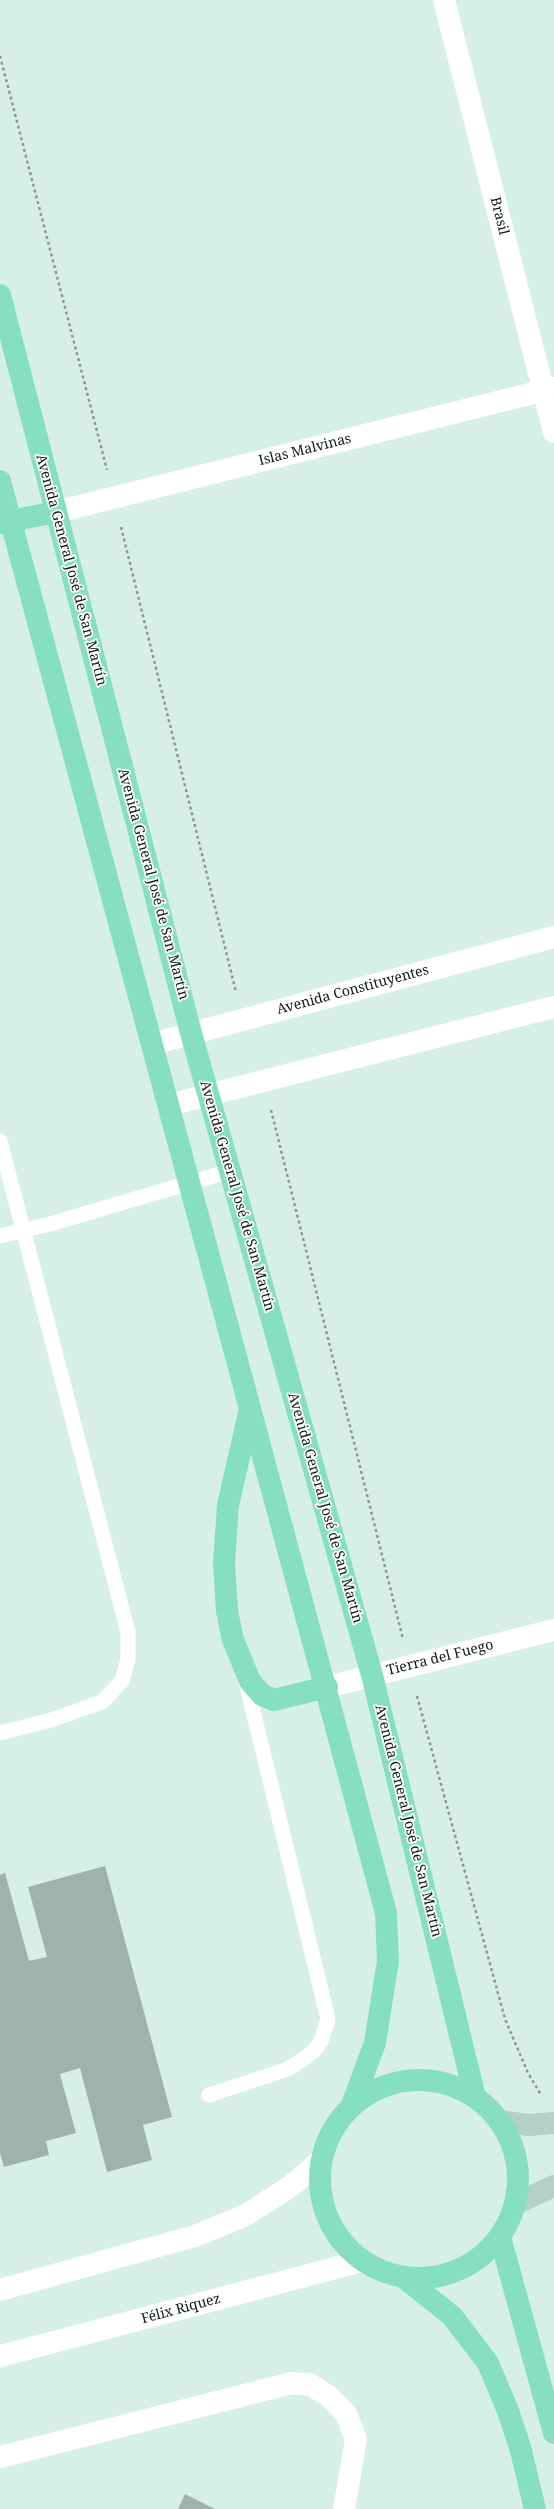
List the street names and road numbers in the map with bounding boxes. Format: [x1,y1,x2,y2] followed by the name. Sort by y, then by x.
[486,195,512,237] street label: Brasil
[257,430,353,470] street label: Islas Malvinas
[32,452,110,688] street label: Avenida General José de San Martín
[114,766,192,1002] street label: Avenida General José de San Martín
[275,962,431,1018] street label: Avenida Constituyentes
[196,1079,278,1313] street label: Avenida General José de San Martín
[284,1391,366,1625] street label: Avenida General José de San Martín
[385,1637,495,1679] street label: Tierra del Fuego
[371,1703,445,1939] street label: Avenida General José de San Martín
[139,2290,223,2328] street label: Félix Riquez

